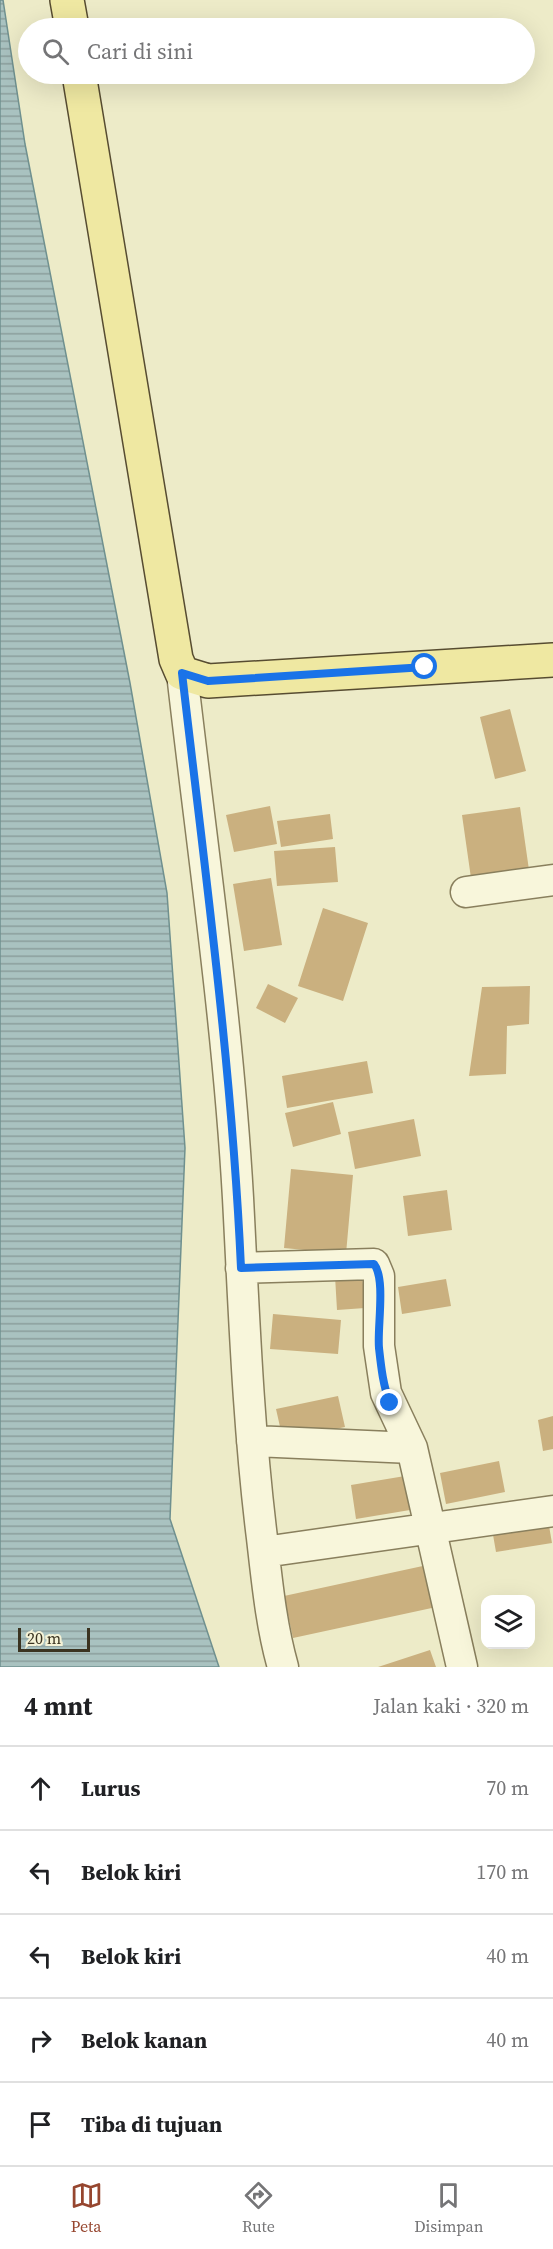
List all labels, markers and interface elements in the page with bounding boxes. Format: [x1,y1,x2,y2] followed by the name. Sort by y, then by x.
[18,18,535,84] search box
[39,35,72,68] icon: search
[87,36,193,66] text: Cari di sini
[411,653,437,679] route start
[376,1389,402,1415] route end
[481,1595,535,1649] map controls
[481,1595,535,1649] button: layers
[18,1625,90,1652] scale bar
[27,1627,61,1649] text: 20 m
[24,1688,92,1724] text: 4 mnt
[373,1692,529,1720] text: Jalan kaki · 320 m
[24,1772,57,1805] icon: ahead
[81,1773,140,1803] text: Lurus
[486,1774,529,1802] text: 70 m
[24,1856,57,1889] icon: left
[81,1857,181,1887] text: Belok kiri
[476,1858,529,1886] text: 170 m
[24,1940,57,1973] icon: left
[81,1941,181,1971] text: Belok kiri
[486,1942,529,1970] text: 40 m
[24,2024,57,2057] icon: right
[81,2025,207,2055] text: Belok kanan
[486,2026,529,2054] text: 40 m
[24,2108,57,2141] icon: arrive
[81,2109,222,2139] text: Tiba di tujuan
[70,2179,103,2237] tab: Peta
[242,2179,275,2237] tab: Rute
[414,2179,483,2237] tab: Disimpan

